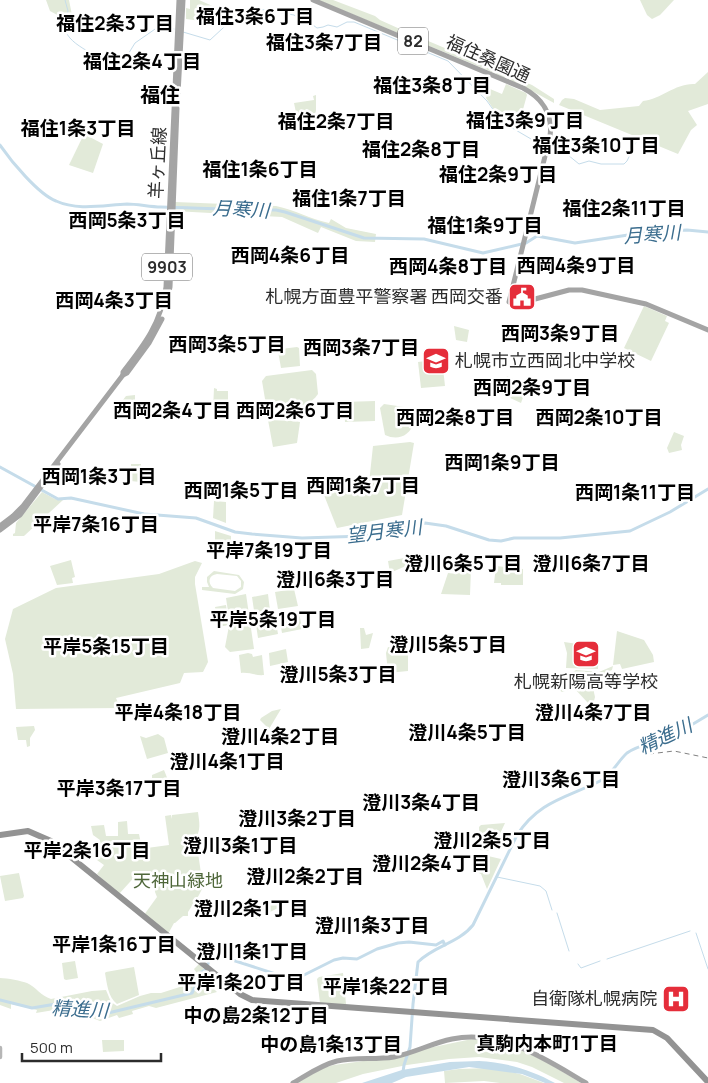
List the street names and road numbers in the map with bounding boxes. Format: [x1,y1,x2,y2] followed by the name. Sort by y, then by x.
[398,27,428,54] road number: 82
[442,29,534,87] street label: 福住桑園通
[143,126,171,200] street label: 羊ヶ丘線
[142,253,192,280] road number: 9903

